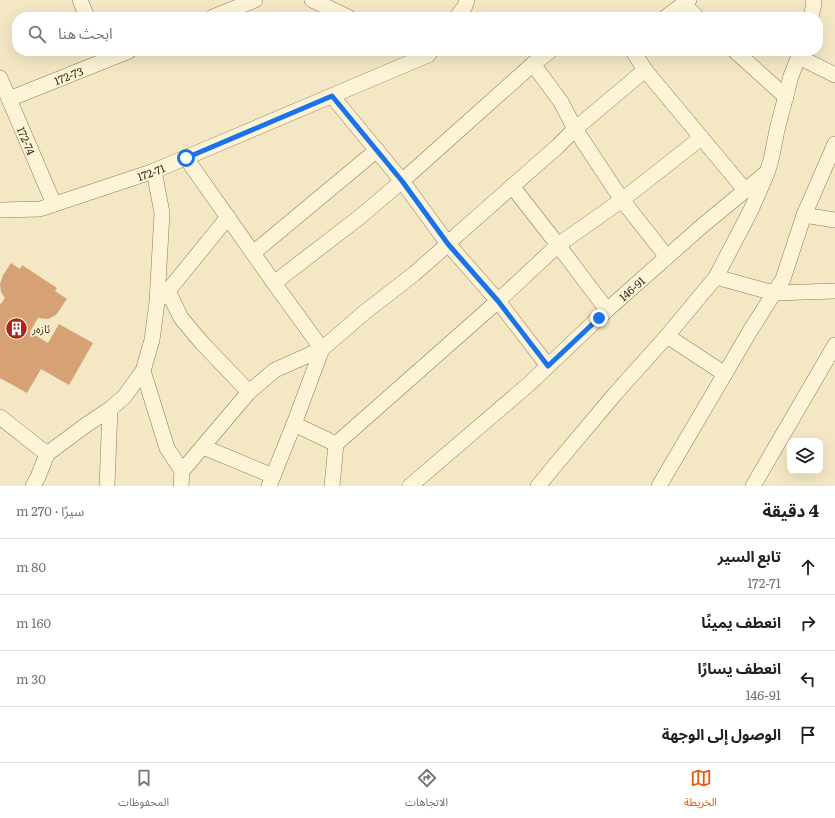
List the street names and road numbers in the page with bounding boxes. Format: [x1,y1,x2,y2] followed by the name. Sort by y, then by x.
[52,62,85,88] street label: 172-73
[14,124,40,157] street label: 172-74
[135,159,168,184] street label: 172-71
[615,272,649,304] street label: 146-91

